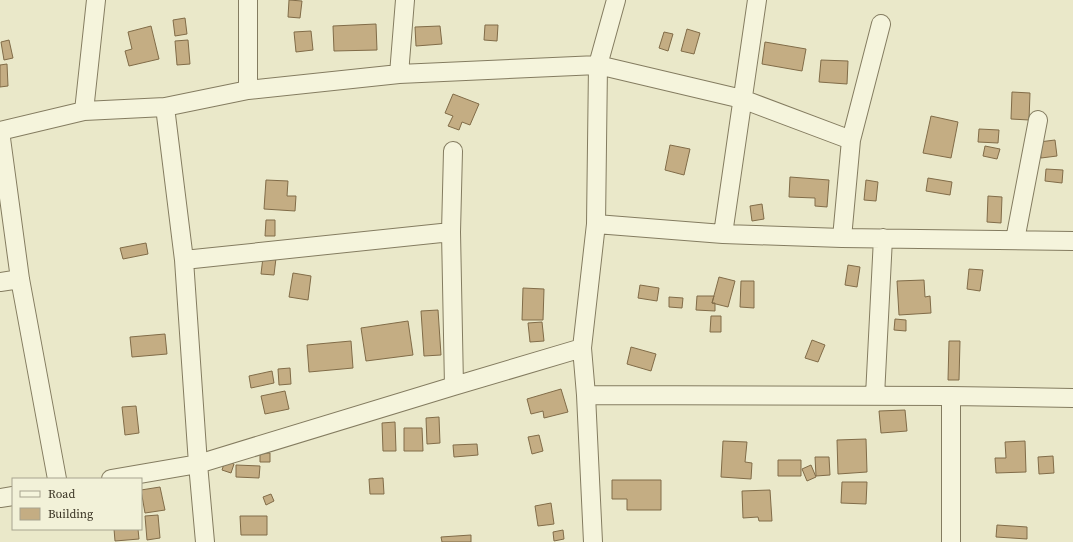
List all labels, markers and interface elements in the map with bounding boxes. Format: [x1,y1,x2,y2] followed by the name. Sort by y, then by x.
[12,478,142,530] legend
[48,486,75,502] text: Road
[48,506,93,522] text: Building

